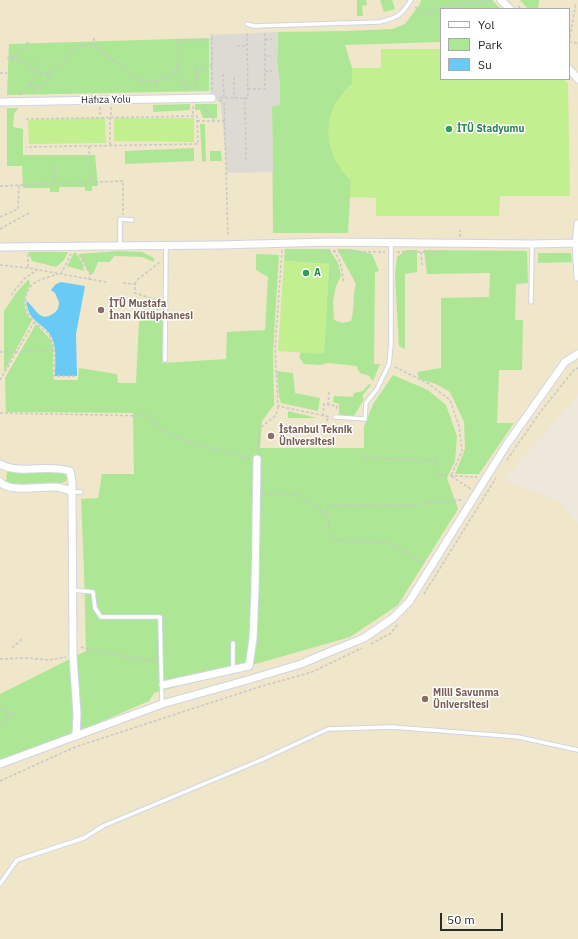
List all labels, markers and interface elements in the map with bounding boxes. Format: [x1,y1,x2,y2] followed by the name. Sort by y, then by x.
[440,8,570,80] legend
[478,17,495,32] text: Yol
[478,37,502,52] text: Park
[478,57,492,72] text: Su
[81,94,131,106] street label: Hafıza Yolu
[457,123,524,135] place label: İTÜ Stadyumu
[444,124,454,134] marker: İTÜ Stadyumu
[314,267,321,279] place label: A
[301,268,311,278] marker: A
[109,298,193,322] place label: İTÜ Mustafa İnan Kütüphanesi
[96,305,106,315] marker: İTÜ Mustafa İnan Kütüphanesi
[279,424,352,448] place label: İstanbul Teknik Üniversitesi
[266,431,276,441] marker: İstanbul Teknik Üniversitesi
[433,687,499,710] place label: Milli Savunma Üniversitesi
[420,694,430,704] marker: Milli Savunma Üniversitesi
[442,905,505,931] scale bar
[447,912,475,927] text: 50 m

